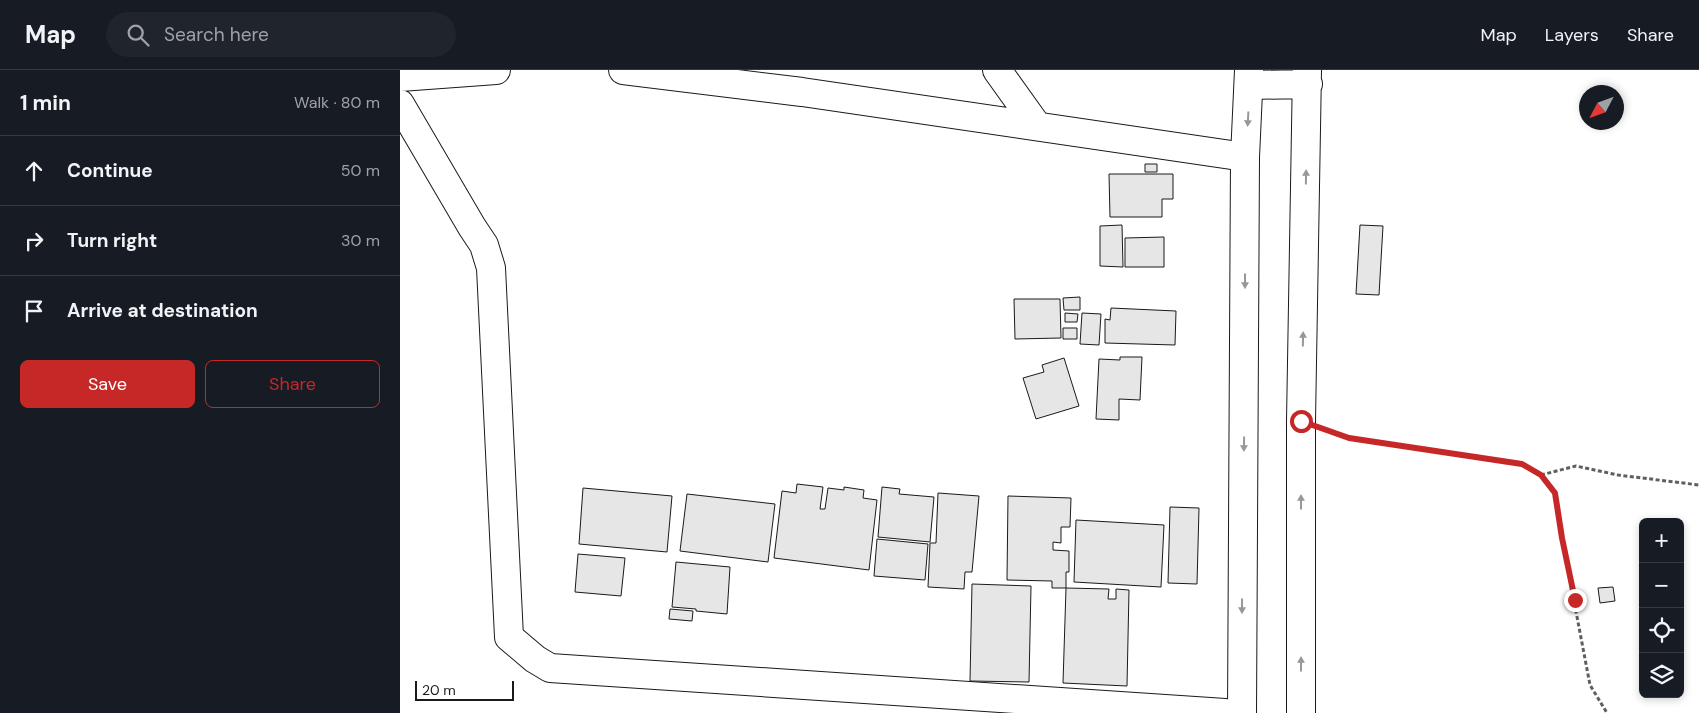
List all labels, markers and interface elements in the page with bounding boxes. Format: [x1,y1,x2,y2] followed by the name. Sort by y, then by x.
[106,12,456,57] search box
[25,19,76,50] text: Map
[124,21,152,49] icon: search
[164,22,269,47] text: Search here
[1481,23,1517,47] text: Map
[1545,23,1599,47] text: Layers
[1627,23,1674,47] text: Share
[1579,85,1624,130] north arrow
[20,89,71,117] text: 1 min
[294,92,380,113] text: Walk · 80 m
[1243,111,1251,127] one-way arrow
[20,157,48,185] icon: ahead
[67,158,153,183] text: Continue
[341,160,380,181] text: 50 m
[1302,169,1310,185] one-way arrow
[20,227,48,255] icon: right
[67,228,157,253] text: Turn right
[341,230,380,251] text: 30 m
[1241,273,1249,289] one-way arrow
[20,297,48,325] icon: arrive
[67,298,258,323] text: Arrive at destination
[1299,331,1307,347] one-way arrow
[20,360,195,408] button: Save
[205,360,380,408] button: Share
[1290,410,1313,433] route start
[1239,436,1247,452] one-way arrow
[1297,494,1305,510] one-way arrow
[1639,518,1684,698] map controls
[1639,518,1684,563] button: +
[1639,563,1684,608] button: −
[1564,589,1587,612] route end
[1238,598,1246,614] one-way arrow
[1639,608,1684,653] button: locate
[1639,653,1684,698] button: layers
[1297,656,1305,672] one-way arrow
[415,678,514,701] scale bar
[422,681,456,699] text: 20 m

